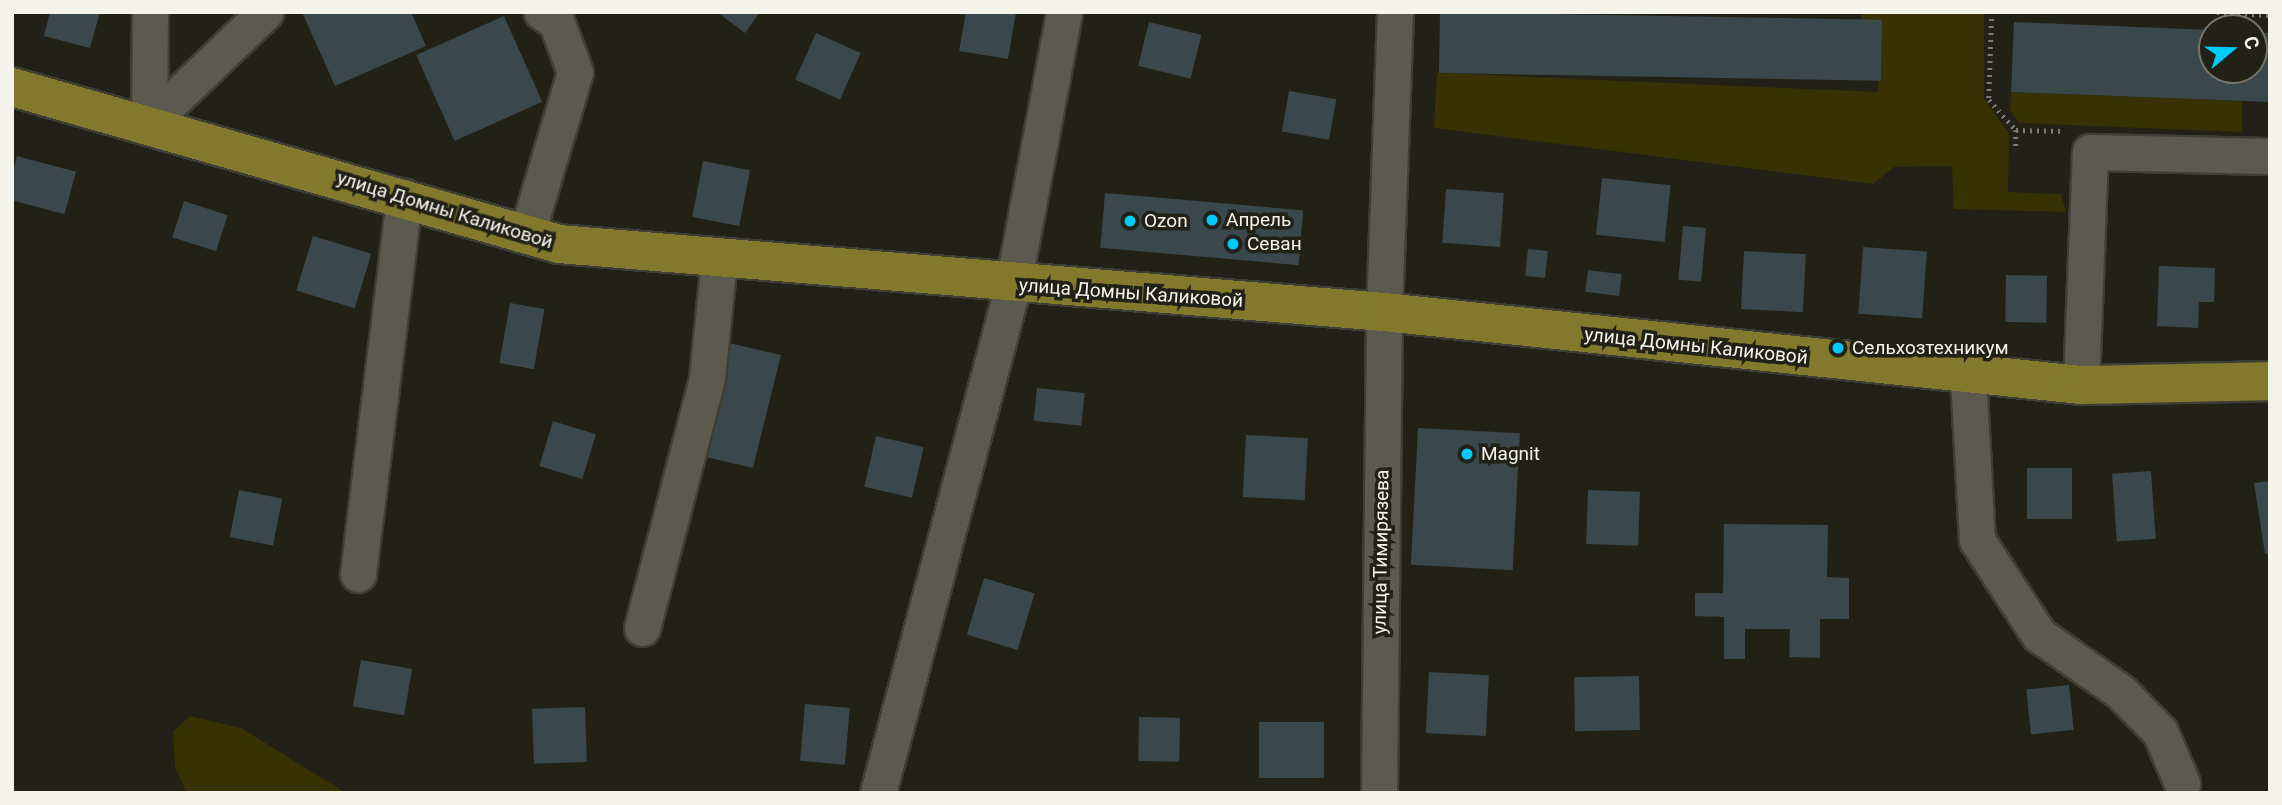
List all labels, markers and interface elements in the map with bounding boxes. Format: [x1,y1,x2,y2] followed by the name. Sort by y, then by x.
[2198,14,2268,84] north arrow
[2239,33,2264,52] text: С
[334,166,556,254] street label: улица Домны Каликовой
[1226,209,1291,231] place label: Апрель
[1144,210,1188,232] place label: Ozon
[1204,212,1220,228] marker: Апрель
[1122,213,1138,229] marker: Ozon
[1247,233,1302,255] place label: Севан
[1225,236,1241,252] marker: Севан
[1018,274,1244,312] street label: улица Домны Каликовой
[1583,323,1809,369] street label: улица Домны Каликовой
[1852,337,2009,359] place label: Сельхозтехникум
[1830,340,1846,356] marker: Сельхозтехникум
[1481,443,1540,465] place label: Magnit
[1459,446,1475,462] marker: Magnit
[1368,469,1394,635] street label: улица Тимирязева

